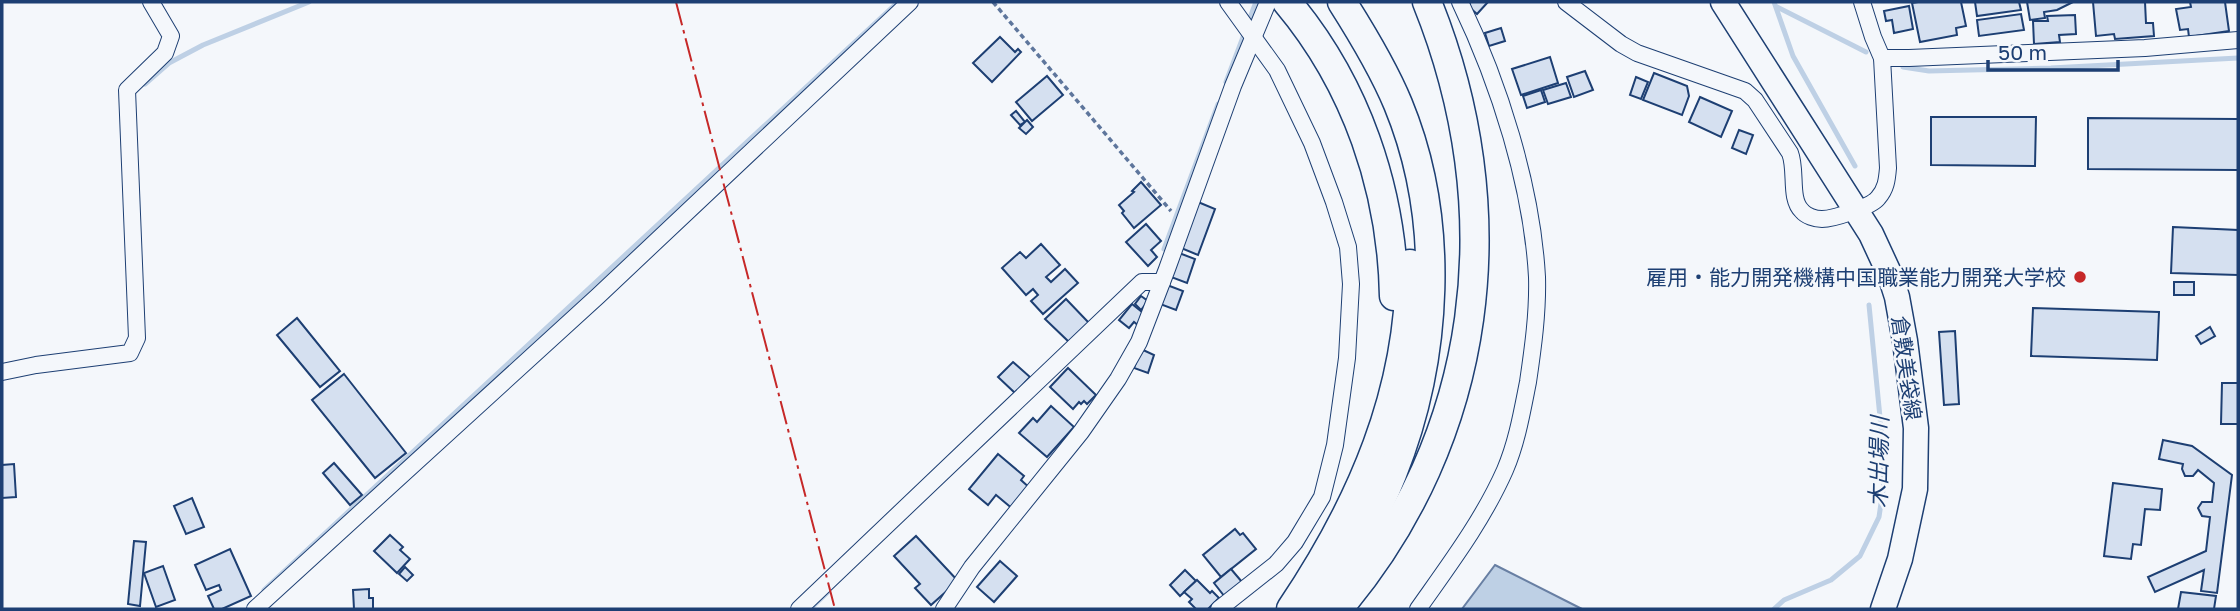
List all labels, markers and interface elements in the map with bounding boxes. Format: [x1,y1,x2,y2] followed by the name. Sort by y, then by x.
[1988,28,2118,72] scale bar
[1998,39,2047,65] text: 50 m
[1646,264,2066,290] place label: 雇用・能力開発機構中国職業能力開発大学校
[2072,269,2088,285] marker: 雇用・能力開発機構中国職業能力開発大学校
[1887,314,1927,422] street label: 倉敷美袋線
[1863,413,1893,508] water label: 木出場川

